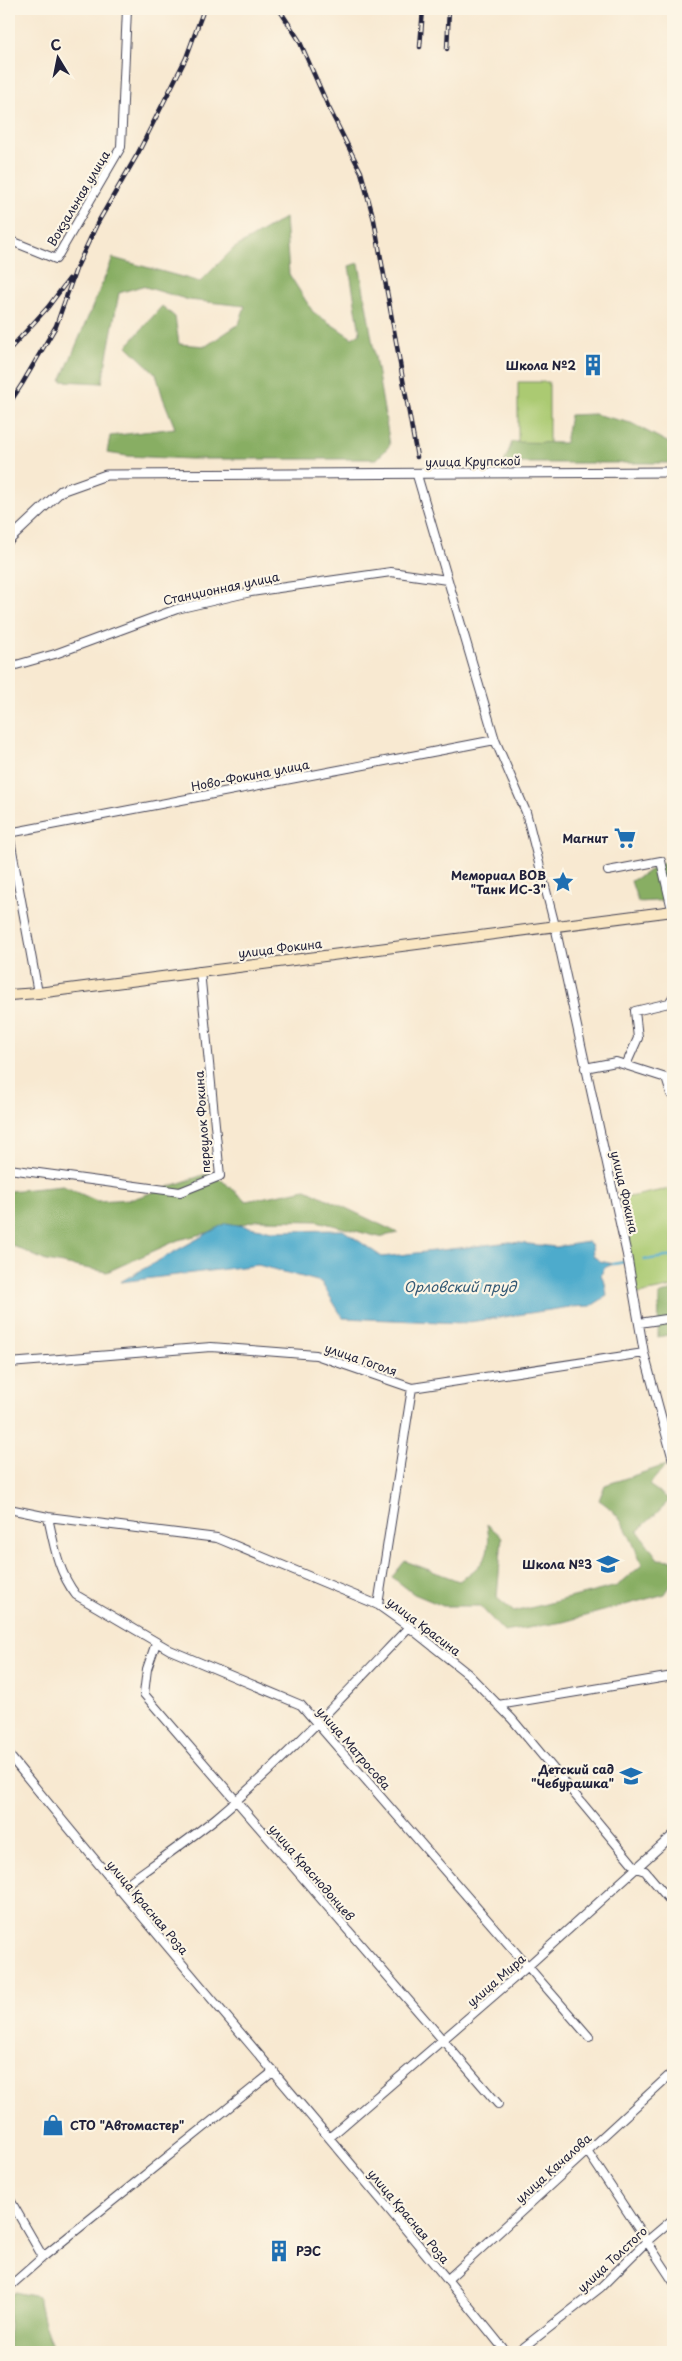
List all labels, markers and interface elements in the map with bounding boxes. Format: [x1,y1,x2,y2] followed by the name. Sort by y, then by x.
[32,32,82,82] north arrow
[49,33,63,56] text: С
[42,146,114,249] street label: Вокзальная улица
[580,352,606,378] building icon: Школа №2
[506,356,577,374] place label: Школа №2
[425,451,521,471] street label: улица Крупской
[161,567,281,609] street label: Станционная улица
[189,755,311,795] street label: Ново-Фокина улица
[612,825,638,851] supermarket icon: Магнит
[562,829,609,847] place label: Магнит
[451,866,546,898] place label: Мемориал ВОВ "Танк ИС-3"
[550,869,576,895] place icon: Мемориал ВОВ "Танк ИС-3"
[237,934,324,962] street label: улица Фокина
[189,1070,215,1174] street label: переулок Фокина
[607,1149,643,1236] street label: улица Фокина
[404,1276,518,1297] water label: Орловский пруд
[322,1338,400,1380] street label: улица Гоголя
[595,1551,621,1577] school or university icon: Школа №3
[522,1555,592,1573] place label: Школа №3
[383,1592,465,1660] street label: улица Красина
[313,1702,396,1794] street label: улица Матросова
[531,1760,614,1792] place label: Детский сад "Чебурашка"
[618,1763,644,1789] school or university icon: Детский сад "Чебурашка"
[265,1820,359,1924] street label: улица Краснодонцев
[103,1856,193,1959] street label: улица Красная Роза
[463,1949,530,2010] street label: улица Мира
[40,2112,66,2138] shop icon: СТО "Автомастер"
[70,2116,184,2134] place label: СТО "Автомастер"
[511,2129,595,2207] street label: улица Качалова
[364,2165,454,2268] street label: улица Красная Роза
[573,2222,651,2296] street label: улица Толстого
[266,2238,292,2264] building icon: РЭС
[296,2242,321,2260] place label: РЭС

